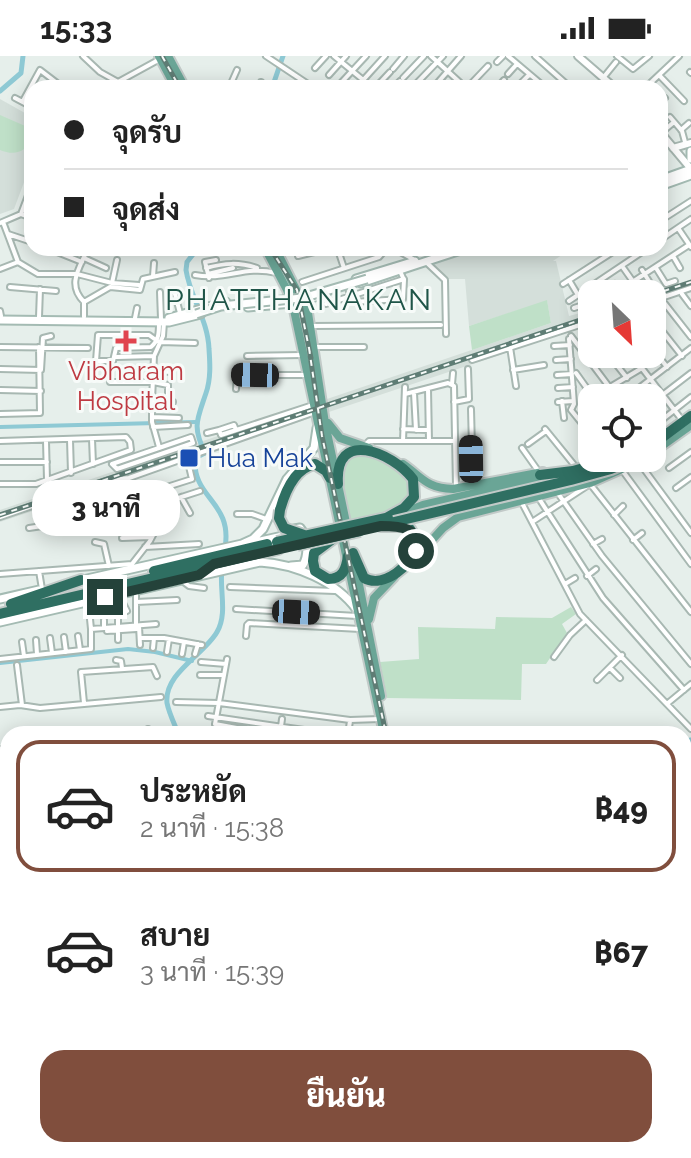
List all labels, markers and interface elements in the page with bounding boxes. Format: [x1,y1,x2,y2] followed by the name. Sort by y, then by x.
[40,11,112,46] text: 15:33
[112,115,182,150] text: จุดรับ
[112,192,180,227] text: จุดส่ง
[578,280,666,368] north arrow
[578,280,666,472] map controls
[165,282,433,317] district label: PHATTHANAKAN
[115,330,137,352] marker: Vibharam Hospital
[68,356,184,416] place label: Vibharam Hospital
[231,363,279,387] car
[578,384,666,472] button: locate
[459,435,483,483] car
[207,443,313,473] place label: Hua Mak
[178,447,200,469] marker: Hua Mak
[31,481,179,537] callout: 3 นาที
[71,493,141,523] text: 3 นาที
[398,533,434,569] route start
[87,579,123,615] route end
[271,599,321,625] car
[44,770,116,842] icon: car
[140,774,247,809] text: ประหยัด
[595,791,648,826] text: ฿49
[140,813,284,843] text: 2 นาที · 15:38
[44,914,116,986] icon: car
[140,918,210,953] text: สบาย
[594,935,648,970] text: ฿67
[140,957,284,987] text: 3 นาที · 15:39
[40,1050,652,1142] button: ยืนยัน

